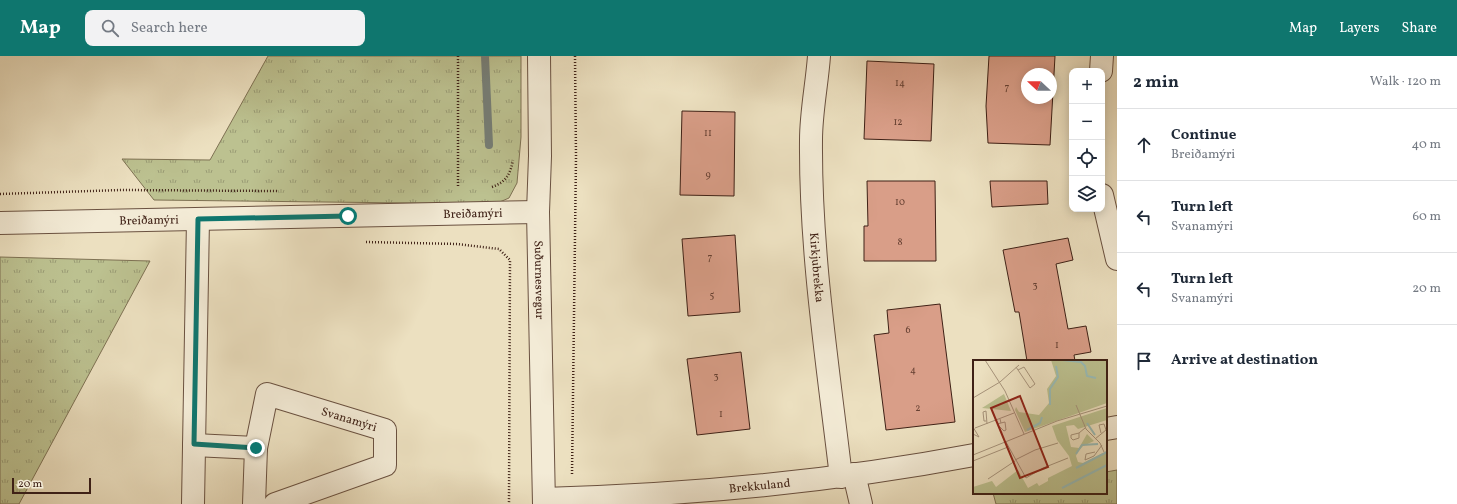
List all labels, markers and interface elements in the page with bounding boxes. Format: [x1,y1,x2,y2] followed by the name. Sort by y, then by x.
[85,10,365,46] search box
[20,15,61,41] text: Map
[99,17,121,39] icon: search
[131,18,208,39] text: Search here
[1289,19,1317,38] text: Map
[1339,19,1379,38] text: Layers
[1401,19,1437,38] text: Share
[1021,68,1057,104] north arrow
[1069,68,1105,212] map controls
[1069,68,1105,104] button: +
[1133,71,1179,94] text: 2 min
[1370,73,1441,91] text: Walk · 120 m
[895,76,905,90] house number: 14
[1005,80,1010,94] house number: 7
[1069,104,1105,140] button: −
[893,115,903,129] house number: 12
[1171,125,1236,146] text: Continue
[704,126,712,140] house number: 11
[1133,134,1155,156] icon: ahead
[1412,136,1441,154] text: 40 m
[1069,140,1105,176] button: locate
[1171,146,1235,164] text: Breiðamýri
[705,168,711,182] house number: 9
[1069,176,1105,212] button: layers
[895,195,905,209] house number: 10
[1171,197,1233,218] text: Turn left
[443,206,503,223] street label: Breiðamýri
[1133,206,1155,228] icon: left
[339,207,357,225] route start
[1413,208,1441,226] text: 60 m
[119,212,179,230] street label: Breiðamýri
[1171,218,1233,236] text: Svanamýri
[805,232,827,303] street label: Kirkjubrekka
[897,235,903,249] house number: 8
[530,240,547,320] street label: Suðurnesvegur
[708,250,713,264] house number: 7
[1171,269,1233,290] text: Turn left
[1032,278,1038,292] house number: 3
[1133,278,1155,300] icon: left
[1412,280,1441,298] text: 20 m
[710,288,715,302] house number: 5
[1171,290,1233,308] text: Svanamýri
[905,323,911,337] house number: 6
[1055,338,1059,352] house number: 1
[1133,350,1155,372] icon: arrive
[1171,350,1318,371] text: Arrive at destination
[973,360,1107,494] inset map
[910,363,916,377] house number: 4
[713,369,719,383] house number: 3
[915,401,921,415] house number: 2
[319,404,379,436] street label: Svanamýri
[719,407,723,421] house number: 1
[247,439,265,457] route end
[728,475,791,497] street label: Brekkuland
[12,476,91,495] scale bar
[18,477,42,492] text: 20 m

